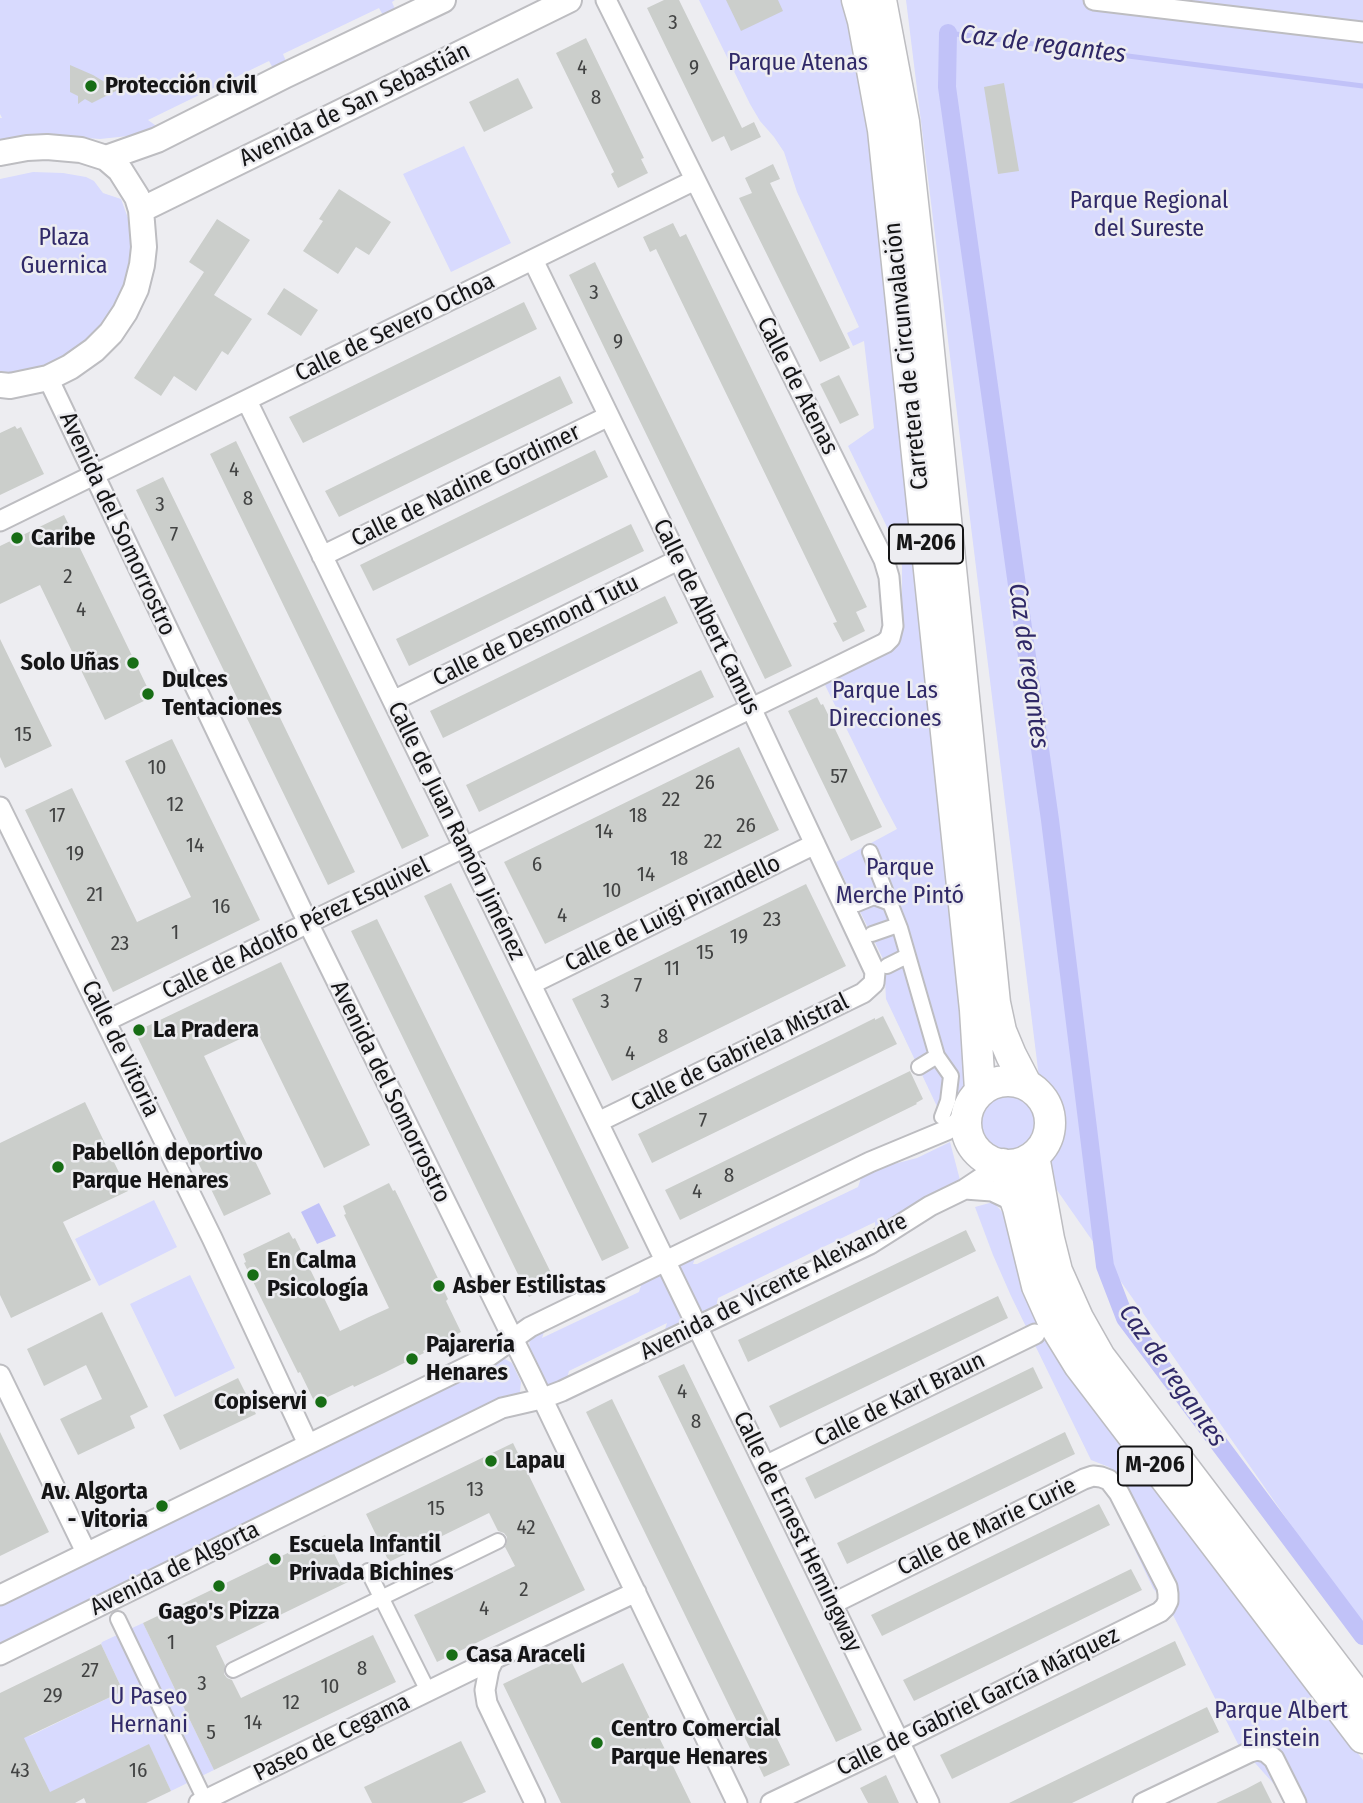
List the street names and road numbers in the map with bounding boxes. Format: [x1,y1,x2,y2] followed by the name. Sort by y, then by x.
[235,37,475,173] street label: Avenida de San Sebastián
[879,221,935,491] street label: Carretera de Circunvalación
[291,267,499,389] street label: Calle de Severo Ochoa
[750,312,844,460] street label: Calle de Atenas
[53,408,181,640] street label: Avenida del Somorrostro
[347,418,585,554] street label: Calle de Nadine Gordimer
[646,514,766,720] street label: Calle de Albert Camus
[889,524,963,564] road number: M-206
[428,569,644,693] street label: Calle de Desmond Tutu
[381,697,531,965] street label: Calle de Juan Ramón Jiménez
[561,849,785,979] street label: Calle de Luigi Pirandello
[158,852,434,1006] street label: Calle de Adolfo Pérez Esquivel
[75,976,165,1122] street label: Calle de Vitoria
[324,976,456,1208] street label: Avenida del Somorrostro
[626,988,854,1118] street label: Calle de Gabriela Mistral
[636,1207,912,1367] street label: Avenida de Vicente Aleixandre
[810,1346,990,1454] street label: Calle de Karl Braun
[726,1407,868,1657] street label: Calle de Ernest Hemingway
[1118,1446,1192,1485] road number: M-206
[893,1471,1081,1583] street label: Calle de Marie Curie
[86,1516,264,1622] street label: Avenida de Algorta
[832,1621,1124,1783] street label: Calle de Gabriel García Márquez
[249,1688,415,1788] street label: Paseo de Cegama

